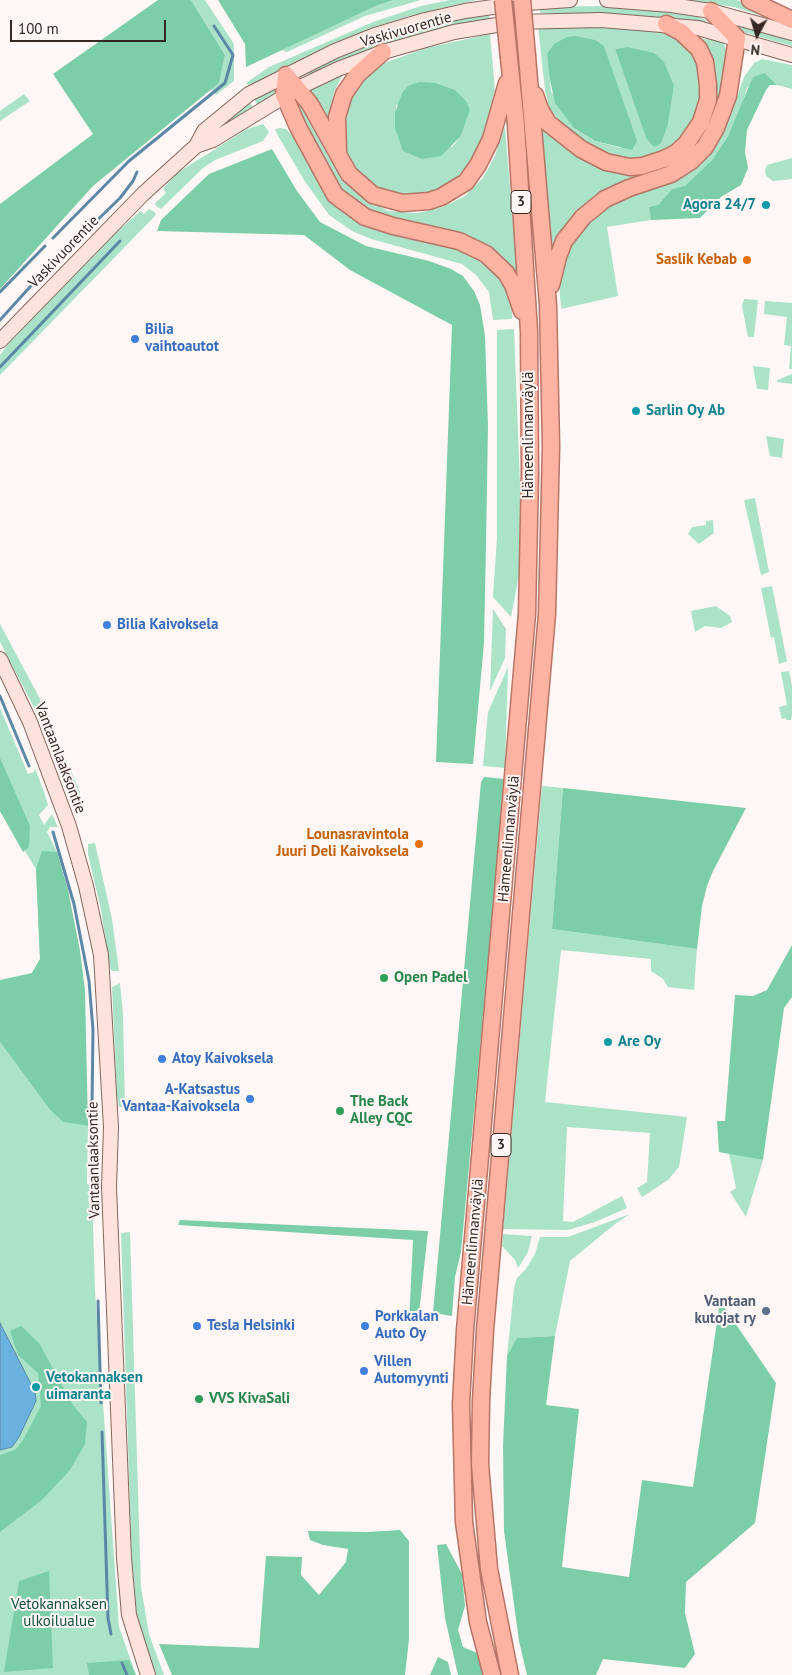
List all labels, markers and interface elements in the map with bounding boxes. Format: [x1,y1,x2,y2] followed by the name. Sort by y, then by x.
[358,8,454,52] street label: Vaskivuorentie
[12,10,169,42] scale bar
[732,10,782,60] north arrow
[18,19,59,38] text: 100 m
[750,40,761,59] text: N
[511,190,531,213] road number: 3
[683,196,756,214] place label: Agora 24/7
[760,199,772,211] marker: Agora 24/7
[25,212,103,292] street label: Vaskivuorentie
[656,251,737,269] place label: Saslik Kebab
[741,254,753,266] marker: Saslik Kebab
[145,321,219,356] place label: Bilia vaihtoautot
[129,333,141,345] marker: Bilia vaihtoautot
[520,372,538,498] street label: Hämeenlinnanväylä
[646,402,725,420] place label: Sarlin Oy Ab
[630,405,642,417] marker: Sarlin Oy Ab
[117,616,218,634] place label: Bilia Kaivoksela
[101,619,113,631] marker: Bilia Kaivoksela
[31,700,89,816] street label: Vantaanlaaksontie
[495,775,523,903] street label: Hämeenlinnanväylä
[276,826,409,861] place label: Lounasravintola Juuri Deli Kaivoksela
[413,838,425,850] marker: Lounasravintola Juuri Deli Kaivoksela
[394,969,467,987] place label: Open Padel
[378,972,390,984] marker: Open Padel
[618,1033,661,1051] place label: Are Oy
[602,1036,614,1048] marker: Are Oy
[172,1050,273,1068] place label: Atoy Kaivoksela
[156,1053,168,1065] marker: Atoy Kaivoksela
[122,1081,240,1116] place label: A-Katsastus Vantaa-Kaivoksela
[244,1093,256,1105] marker: A-Katsastus Vantaa-Kaivoksela
[350,1093,413,1128] place label: The Back Alley CQC
[84,1101,104,1219] street label: Vantaanlaaksontie
[334,1105,346,1117] marker: The Back Alley CQC
[491,1134,511,1156] road number: 3
[459,1178,487,1306] street label: Hämeenlinnanväylä
[694,1293,756,1328] place label: Vantaan kutojat ry
[760,1305,772,1317] marker: Vantaan kutojat ry
[375,1308,439,1343] place label: Porkkalan Auto Oy
[207,1317,295,1335] place label: Tesla Helsinki
[191,1320,203,1332] marker: Tesla Helsinki
[359,1320,371,1332] marker: Porkkalan Auto Oy
[374,1353,449,1388] place label: Villen Automyynti
[358,1365,370,1377] marker: Villen Automyynti
[46,1369,143,1404] place label: Vetokannaksen uimaranta
[30,1381,42,1393] marker: Vetokannaksen uimaranta
[209,1390,290,1408] place label: VVS KivaSali
[193,1393,205,1405] marker: VVS KivaSali
[11,1596,107,1631] park label: Vetokannaksen ulkoilualue

